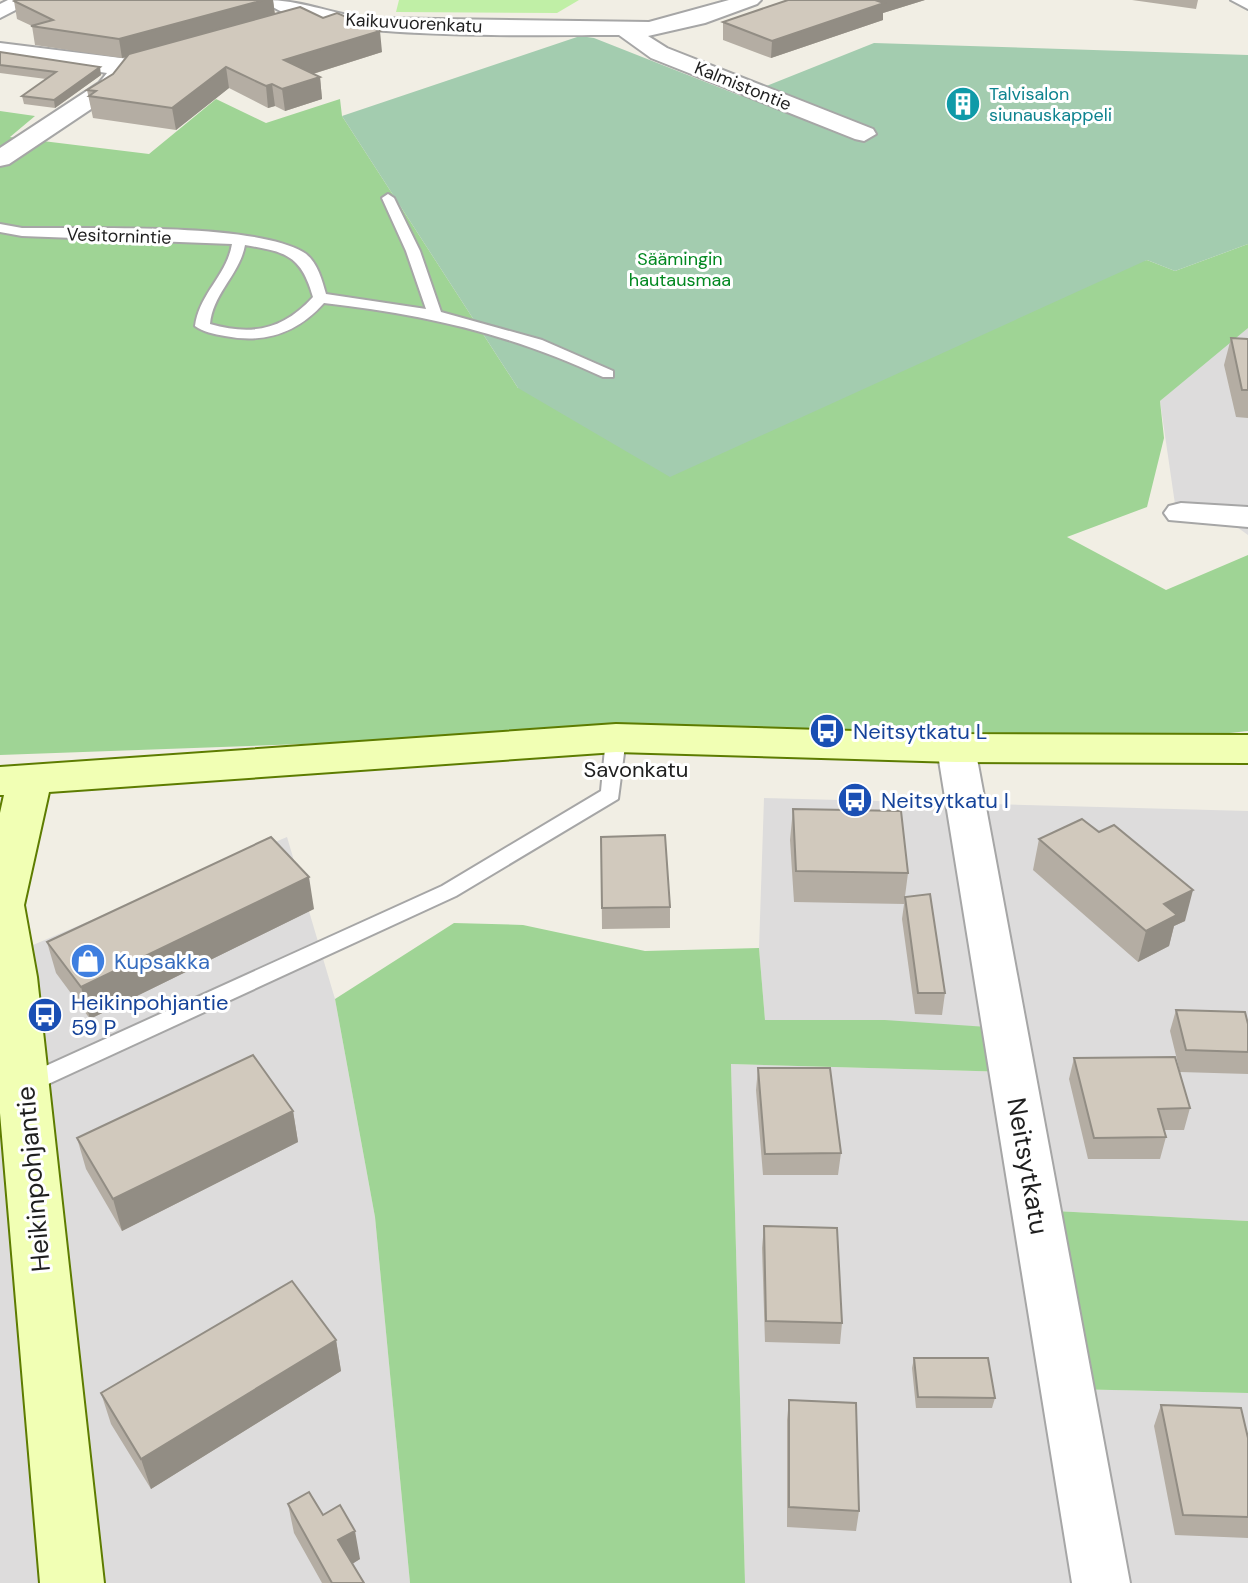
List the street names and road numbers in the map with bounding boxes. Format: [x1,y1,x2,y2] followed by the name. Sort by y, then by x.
[345,7,483,39] street label: Kaikuvuorenkatu
[691,56,795,116] street label: Kalmistontie
[66,222,172,250] street label: Vesitornintie
[584,755,688,784] street label: Savonkatu
[8,1085,58,1273] street label: Heikinpohjantie
[999,1095,1057,1237] street label: Neitsytkatu

